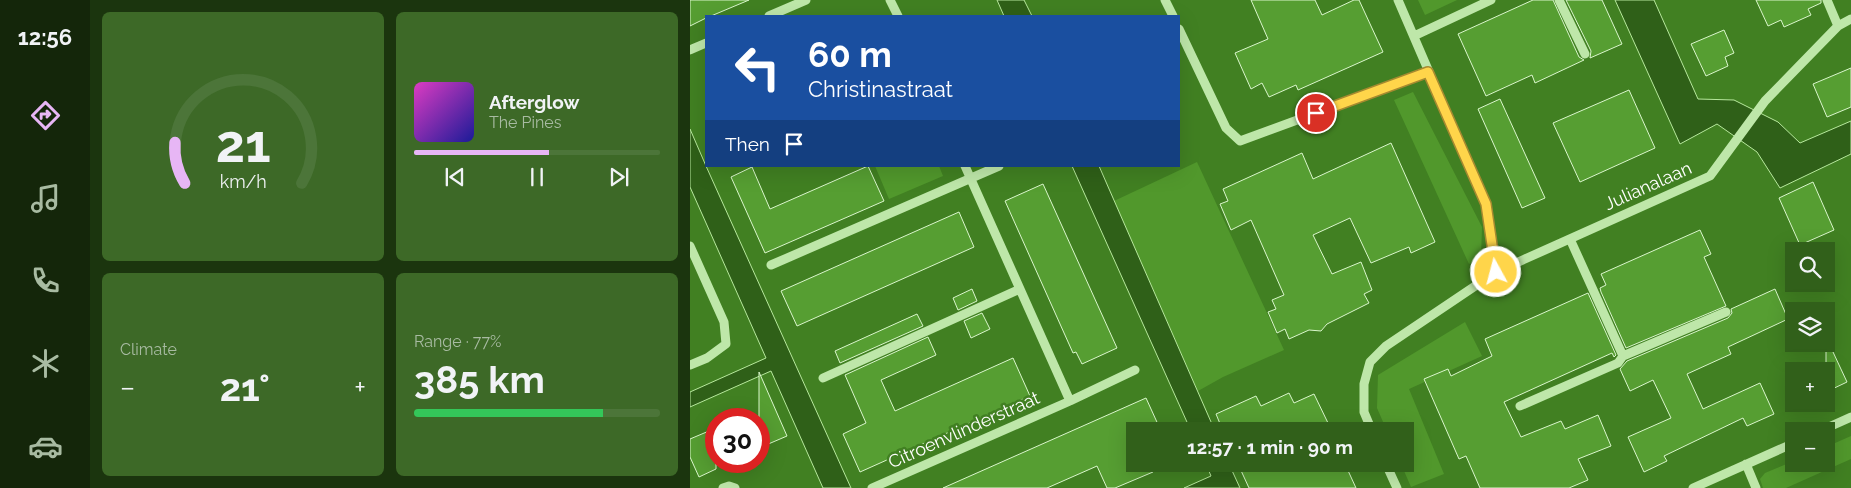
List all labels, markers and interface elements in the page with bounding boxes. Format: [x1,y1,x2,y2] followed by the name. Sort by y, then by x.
[18,24,72,50] text: 12:56
[808,34,892,75] text: 60 m
[725,35,790,100] icon: left
[808,76,953,102] text: Christinastraat
[489,91,579,113] text: Afterglow
[1295,92,1337,134] pin
[28,98,63,133] icon: directions
[1302,99,1330,127] icon: arrive
[215,113,271,174] text: 21
[489,113,561,132] text: The Pines
[780,130,808,158] icon: arrive
[725,133,770,155] text: Then
[1601,157,1695,214] street label: Julianalaan
[441,163,469,191] icon: previous
[523,163,551,191] icon: pause
[605,163,633,191] icon: next
[219,171,267,192] text: km/h
[28,181,63,216] icon: music
[1785,242,1835,472] map controls
[1785,242,1835,292] button: search
[1469,245,1521,297] position arrow
[28,263,63,298] icon: phone
[1785,302,1835,352] button: layers
[414,332,501,351] text: Range · 77%
[120,340,177,359] text: Climate
[28,346,63,381] icon: climate
[414,357,545,402] text: 385 km
[1785,362,1835,412] button: +
[220,365,270,410] text: 21°
[120,371,135,404] text: −
[354,371,366,404] text: +
[885,387,1043,472] street label: Citroenvlinderstraat
[705,408,770,473] speed limit sign: 30
[1785,422,1835,472] button: −
[28,429,63,464] icon: car
[1187,436,1353,458] text: 12:57 · 1 min · 90 m

